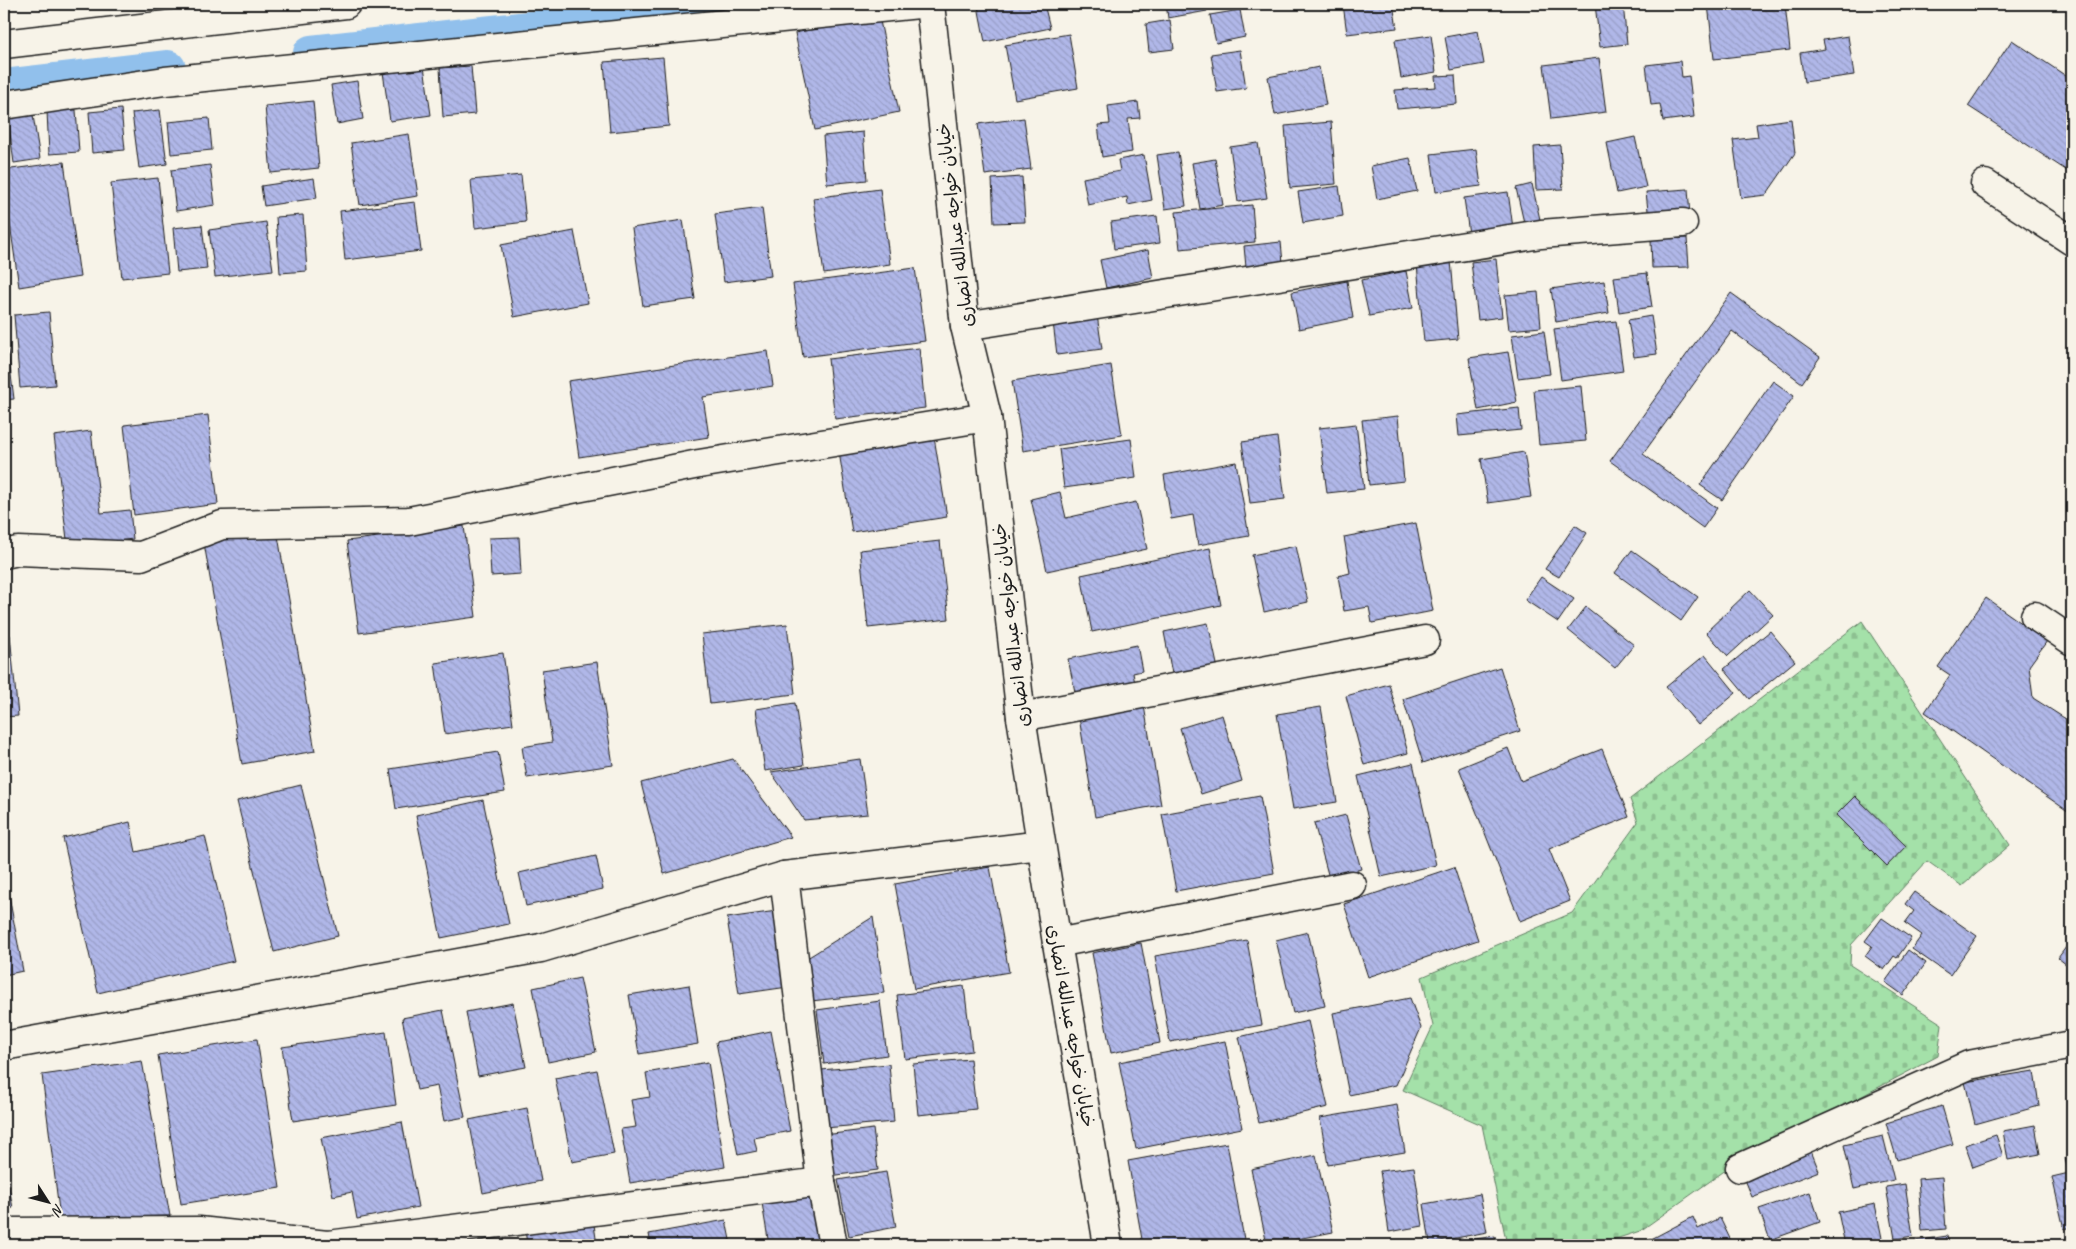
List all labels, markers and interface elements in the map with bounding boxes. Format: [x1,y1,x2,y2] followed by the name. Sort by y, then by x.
[932,122,978,328] street label: خیابان خواجه عبدالله انصاری
[988,522,1034,728] street label: خیابان خواجه عبدالله انصاری
[1042,923,1100,1129] street label: خیابان خواجه عبدالله انصاری
[22,1176,72,1226] north arrow
[47,1201,68,1220] text: N

